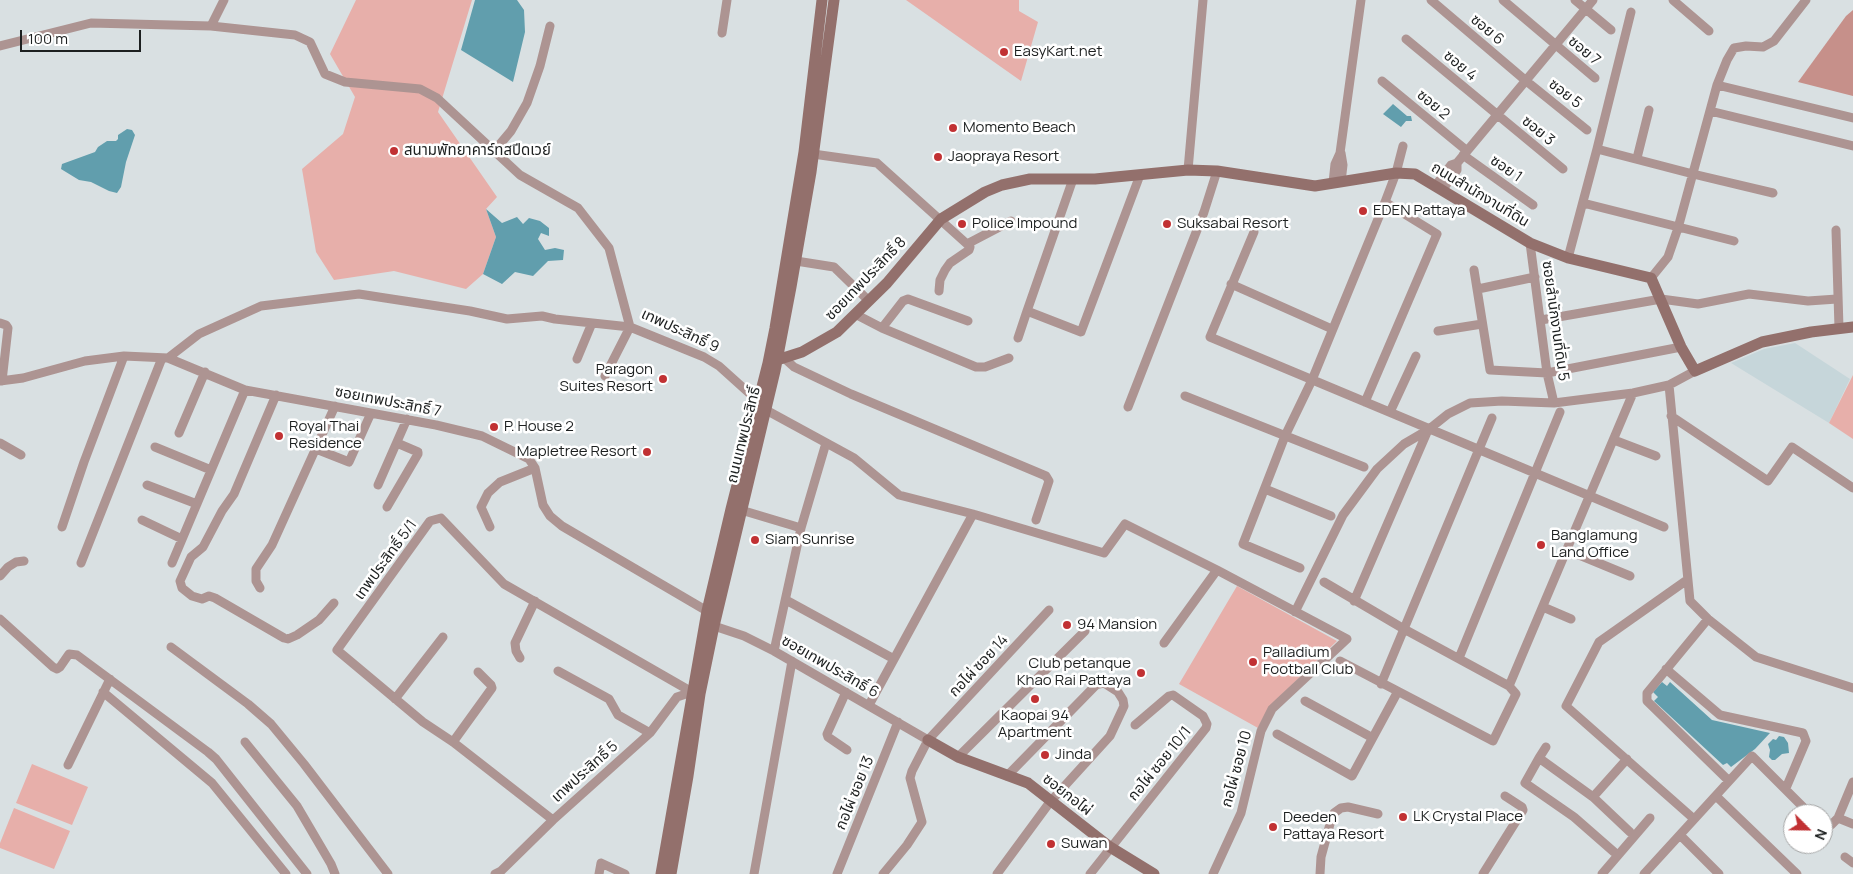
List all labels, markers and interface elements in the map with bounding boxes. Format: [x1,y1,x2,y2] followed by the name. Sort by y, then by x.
[1467,11,1507,49] street label: ซอย 6
[22,20,144,52] scale bar
[28,28,68,49] text: 100 m
[1564,32,1604,70] street label: ซอย 7
[1014,43,1102,61] place label: EasyKart.net
[998,46,1010,58] marker: EasyKart.net
[1440,47,1480,85] street label: ซอย 4
[1545,75,1585,113] street label: ซอย 5
[1413,86,1453,124] street label: ซอย 2
[1518,112,1558,150] street label: ซอย 3
[963,119,1076,137] place label: Momento Beach
[947,122,959,134] marker: Momento Beach
[404,142,551,160] place label: สนามพัทยาคาร์ทสปีดเวย์
[388,145,400,157] marker: สนามพัทยาคาร์ทสปีดเวย์
[948,148,1059,166] place label: Jaopraya Resort
[932,151,944,163] marker: Jaopraya Resort
[1487,152,1525,186] street label: ซอย 1
[1428,159,1532,231] street label: ถนนสำนักงานที่ดิน
[1373,202,1465,220] place label: EDEN Pattaya
[1357,205,1369,217] marker: EDEN Pattaya
[972,215,1077,233] place label: Police Impound
[1177,215,1289,233] place label: Suksabai Resort
[956,218,968,230] marker: Police Impound
[1161,218,1173,230] marker: Suksabai Resort
[822,234,910,324] street label: ซอยเทพประสิทธิ์ 8
[1538,260,1572,382] street label: ซอยสำนักงานที่ดิน 5
[638,305,722,357] street label: เทพประสิทธิ์ 9
[560,361,653,396] place label: Paragon Suites Resort
[657,373,669,385] marker: Paragon Suites Resort
[333,383,443,421] street label: ซอยเทพประสิทธิ์ 7
[723,385,765,485] street label: ถนนเทพประสิทธิ์
[289,418,362,453] place label: Royal Thai Residence
[504,418,574,436] place label: P. House 2
[488,421,500,433] marker: P. House 2
[273,430,285,442] marker: Royal Thai Residence
[517,443,637,461] place label: Mapletree Resort
[641,446,653,458] marker: Mapletree Resort
[351,516,421,604] street label: เทพประสิทธิ์ 5/1
[1551,527,1638,562] place label: Banglamung Land Office
[765,531,854,549] place label: Siam Sunrise
[749,534,761,546] marker: Siam Sunrise
[1535,539,1547,551] marker: Banglamung Land Office
[1077,616,1157,634] place label: 94 Mansion
[1061,619,1073,631] marker: 94 Mansion
[946,631,1012,701] street label: กอไผ่ ซอย 14
[778,632,882,702] street label: ซอยเทพประสิทธิ์ 6
[1263,644,1353,679] place label: Palladium Football Club
[1017,655,1131,690] place label: Club petanque Khao Rai Pattaya
[1247,656,1259,668] marker: Palladium Football Club
[1135,667,1147,679] marker: Club petanque Khao Rai Pattaya
[1029,693,1041,705] marker: Kaopai 94 Apartment
[998,707,1072,742] place label: Kaopai 94 Apartment
[1125,723,1195,805] street label: กอไผ่ ซอย 10/1
[1218,729,1256,809] street label: กอไผ่ ซอย 10
[548,738,622,806] street label: เทพประสิทธิ์ 5
[1055,746,1092,764] place label: Jinda
[1039,749,1051,761] marker: Jinda
[832,754,878,832] street label: กอไผ่ ซอย 13
[1039,770,1095,820] street label: ซอยกอไผ่
[1783,804,1833,854] north arrow
[1413,808,1523,826] place label: LK Crystal Place
[1283,809,1384,844] place label: Deeden Pattaya Resort
[1397,811,1409,823] marker: LK Crystal Place
[1267,821,1279,833] marker: Deeden Pattaya Resort
[1811,826,1832,843] text: N
[1061,835,1107,853] place label: Suwan
[1045,838,1057,850] marker: Suwan

